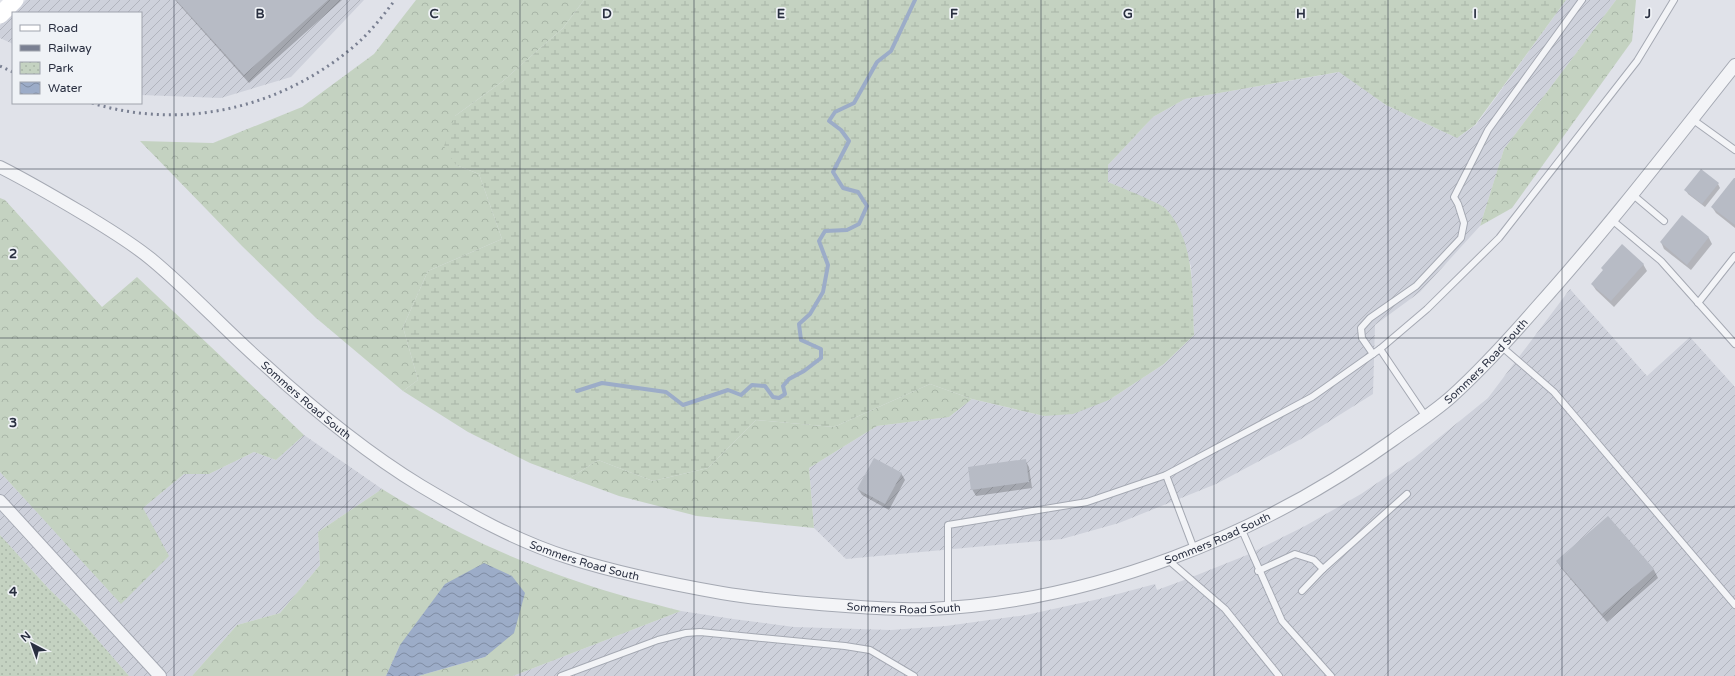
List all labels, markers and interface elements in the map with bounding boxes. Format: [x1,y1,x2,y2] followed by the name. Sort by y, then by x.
[255,6,265,22] text: B
[429,6,439,22] text: C
[602,6,612,22] text: D
[777,6,785,22] text: E
[950,6,958,22] text: F
[1123,6,1133,22] text: G
[1296,6,1306,22] text: H
[1473,6,1477,22] text: I
[1644,6,1651,22] text: J
[12,12,142,104] legend
[48,21,78,35] text: Road
[48,41,92,55] text: Railway
[48,61,74,75] text: Park
[48,81,83,95] text: Water
[9,246,17,262] text: 2
[1442,316,1531,407] street label: Sommers Road South
[258,359,354,442] street label: Sommers Road South
[9,415,17,431] text: 3
[1163,510,1273,567] street label: Sommers Road South
[528,538,641,584] street label: Sommers Road South
[9,584,18,600] text: 4
[846,600,961,616] street label: Sommers Road South
[12,624,52,664] north arrow
[18,629,33,645] text: N

